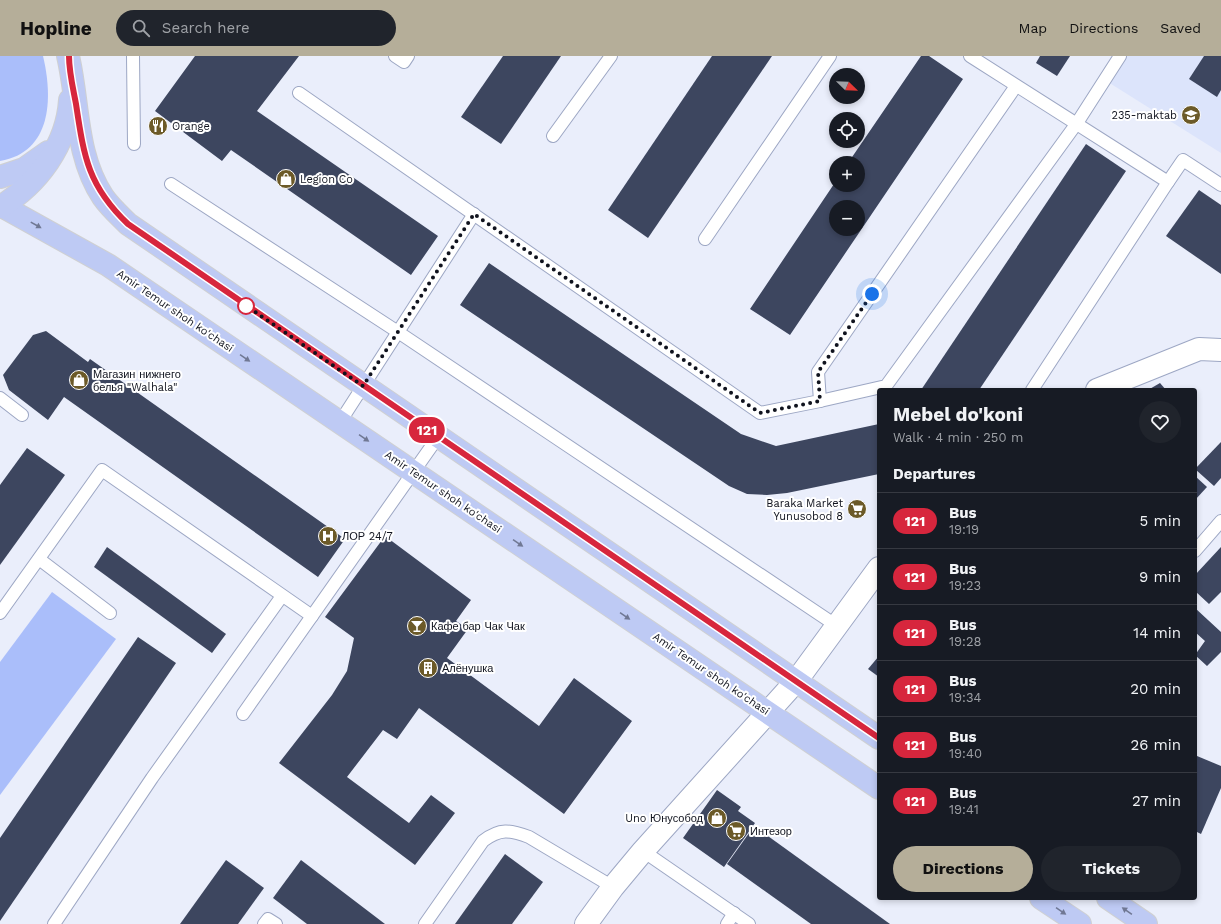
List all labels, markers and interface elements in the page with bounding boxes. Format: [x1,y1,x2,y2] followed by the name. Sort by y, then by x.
[116,10,396,46] search box
[20,17,92,40] text: Hopline
[130,17,152,39] icon: search
[162,19,250,37] text: Search here
[1019,20,1047,36] text: Map
[1069,20,1138,36] text: Directions
[1160,20,1201,36] text: Saved
[829,68,865,104] north arrow
[829,68,865,236] map controls
[1180,104,1202,126] school or university icon: 235-maktab
[1111,109,1177,122] place label: 235-maktab
[829,112,865,148] button: locate
[147,115,169,137] restaurant icon: Orange
[172,120,210,133] place label: Orange
[829,156,865,192] button: +
[275,168,297,190] shop icon: Legion Co
[300,173,353,186] place label: Legion Co
[829,200,865,236] button: −
[30,221,42,228] one-way arrow
[114,267,236,355] street label: Amir Temur shoh ko'chasi
[862,284,882,304] your location
[237,297,255,315] unlabelled marker
[239,354,250,362] one-way arrow
[93,368,181,394] place label: Магазин нижнего белья "Walhala"
[68,369,90,391] shop icon: Магазин нижнего белья "Walhala"
[1139,401,1181,443] button: heart
[893,403,1023,426] text: Mebel do'koni
[404,417,450,443] line badge: 121
[417,422,437,438] text: 121
[893,430,1023,445] text: Walk · 4 min · 250 m
[359,434,369,442] one-way arrow
[382,448,504,536] street label: Amir Temur shoh ko'chasi
[893,465,976,483] text: Departures
[766,497,843,523] place label: Baraka Market Yunusobod 8
[846,498,868,520] supermarket icon: Baraka Market Yunusobod 8
[949,504,977,522] text: Bus
[1140,512,1181,530] text: 5 min
[905,513,925,529] text: 121
[949,522,979,537] text: 19:19
[317,525,339,547] hospital icon: ЛОР 24/7
[342,530,393,543] place label: ЛОР 24/7
[512,539,523,547] one-way arrow
[949,560,977,578] text: Bus
[1139,568,1181,586] text: 9 min
[905,569,925,585] text: 121
[949,578,981,593] text: 19:23
[620,612,630,620] one-way arrow
[406,615,428,637] bar icon: Кафе бар Чак Чак
[949,616,977,634] text: Bus
[431,620,525,633] place label: Кафе бар Чак Чак
[1133,624,1181,642] text: 14 min
[905,625,925,641] text: 121
[650,630,772,718] street label: Amir Temur shoh ko'chasi
[949,634,982,649] text: 19:28
[417,657,439,679] building icon: Алёнушка
[442,662,494,675] place label: Алёнушка
[949,672,977,690] text: Bus
[1130,680,1181,698] text: 20 min
[905,681,925,697] text: 121
[949,690,981,705] text: 19:34
[949,728,977,746] text: Bus
[1130,736,1181,754] text: 26 min
[905,737,925,753] text: 121
[949,746,982,761] text: 19:40
[949,784,977,802] text: Bus
[1132,792,1181,810] text: 27 min
[905,793,925,809] text: 121
[949,802,979,817] text: 19:41
[706,807,728,829] shop icon: Uno Юнусобод
[625,812,704,825] place label: Uno Юнусобод
[725,820,747,842] supermarket icon: Интезор
[750,825,792,838] place label: Интезор
[893,846,1033,892] button: Directions
[1041,846,1181,892] button: Tickets
[1055,907,1066,915] one-way arrow
[1122,907,1132,915] one-way arrow

